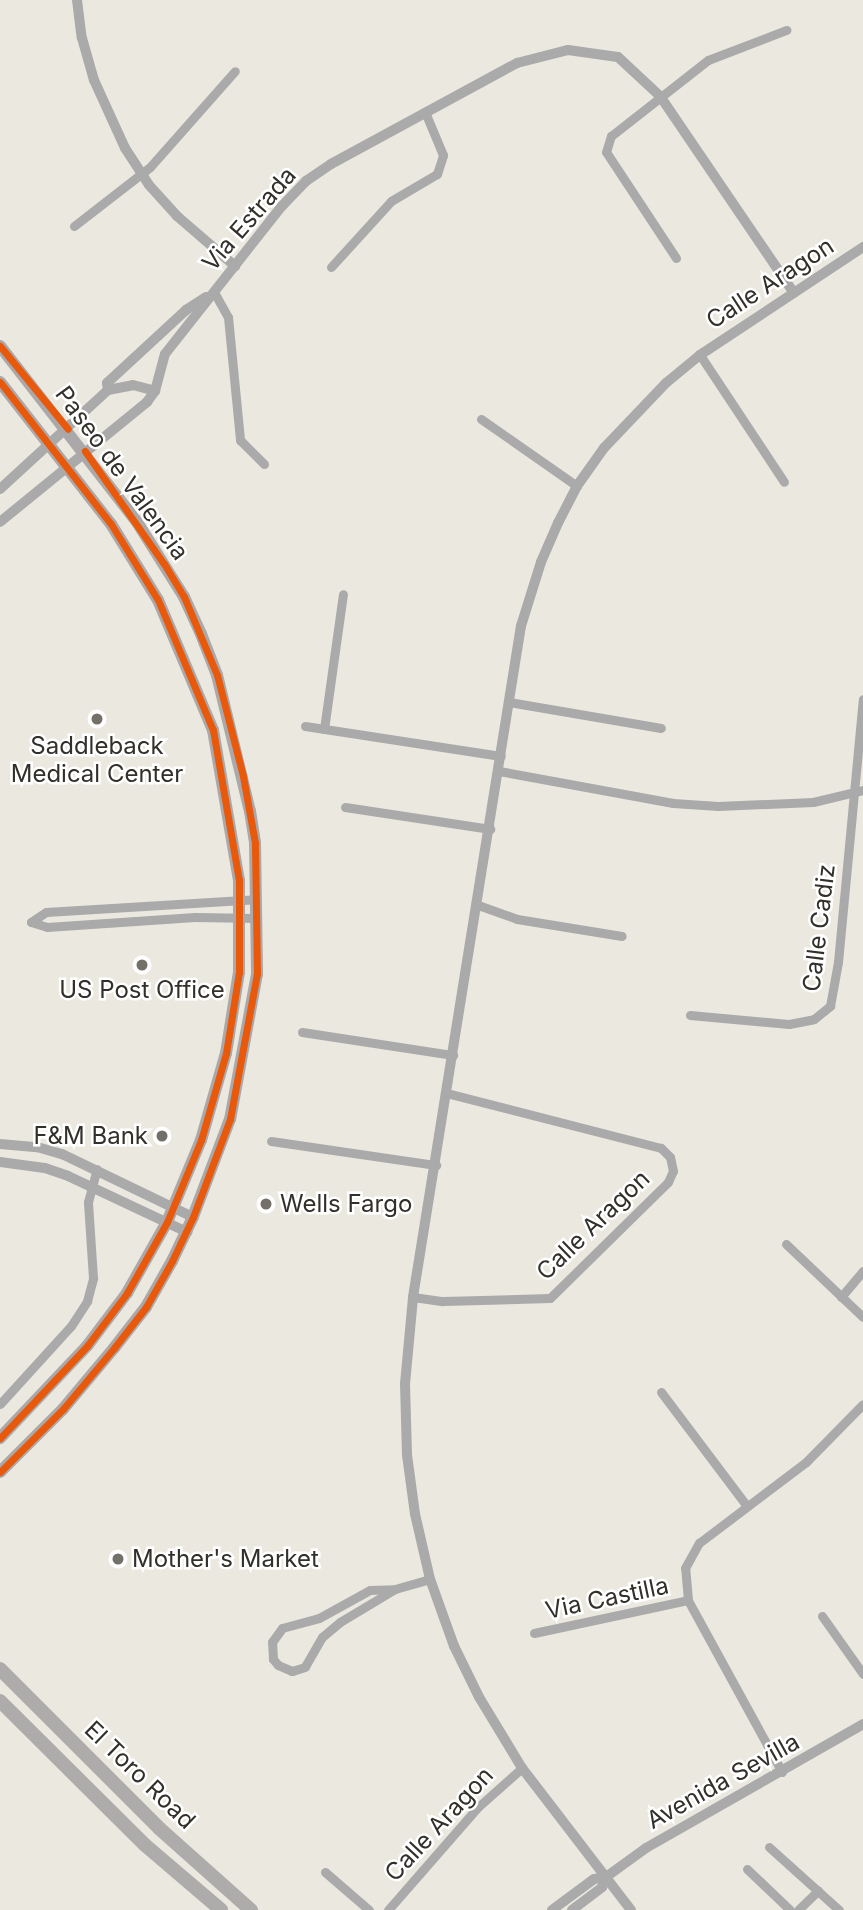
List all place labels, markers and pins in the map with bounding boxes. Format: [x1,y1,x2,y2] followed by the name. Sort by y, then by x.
[87,709,107,729] marker: Saddleback Medical Center
[11,732,183,788] place label: Saddleback Medical Center
[134,957,150,973] marker: US Post Office
[59,976,225,1004] place label: US Post Office
[33,1122,148,1150] place label: F&M Bank
[154,1128,170,1144] marker: F&M Bank
[280,1190,412,1218] place label: Wells Fargo
[258,1196,274,1212] marker: Wells Fargo
[132,1545,319,1573] place label: Mother's Market
[110,1551,126,1567] marker: Mother's Market

